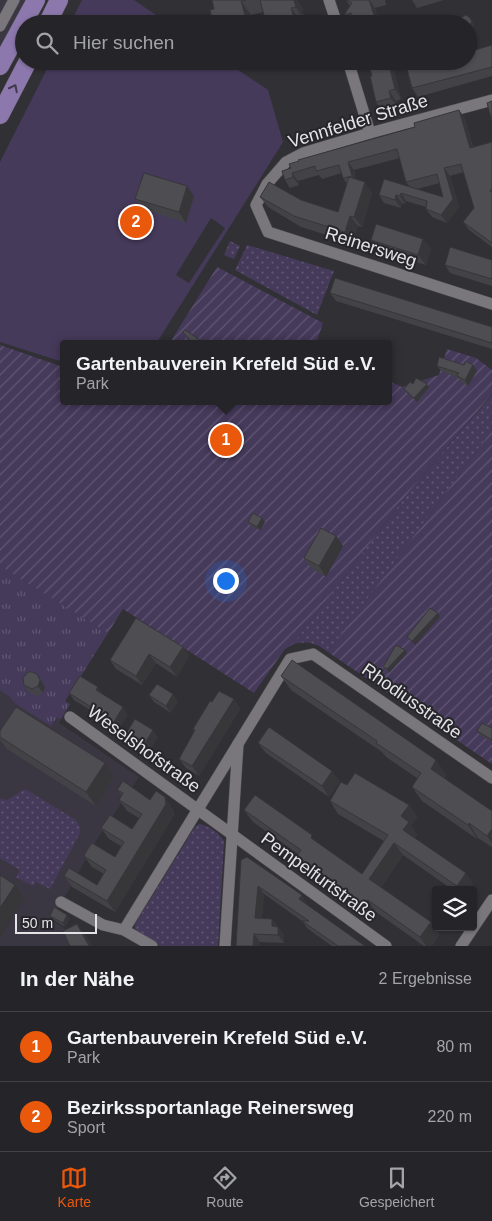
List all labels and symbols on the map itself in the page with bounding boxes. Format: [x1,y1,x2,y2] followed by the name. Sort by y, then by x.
[8,84,18,93] one-way arrow
[286,90,430,152] street label: Vennfelder Straße
[120,203,152,241] pin: 2
[323,223,419,271] street label: Reinersweg
[210,421,242,459] pin: 1
[213,568,239,594] your location
[358,659,466,743] street label: Rhodiusstraße
[84,701,204,797] street label: Weselshofstraße
[257,828,381,926] street label: Pempelfurtstraße
[15,911,98,934] scale bar

